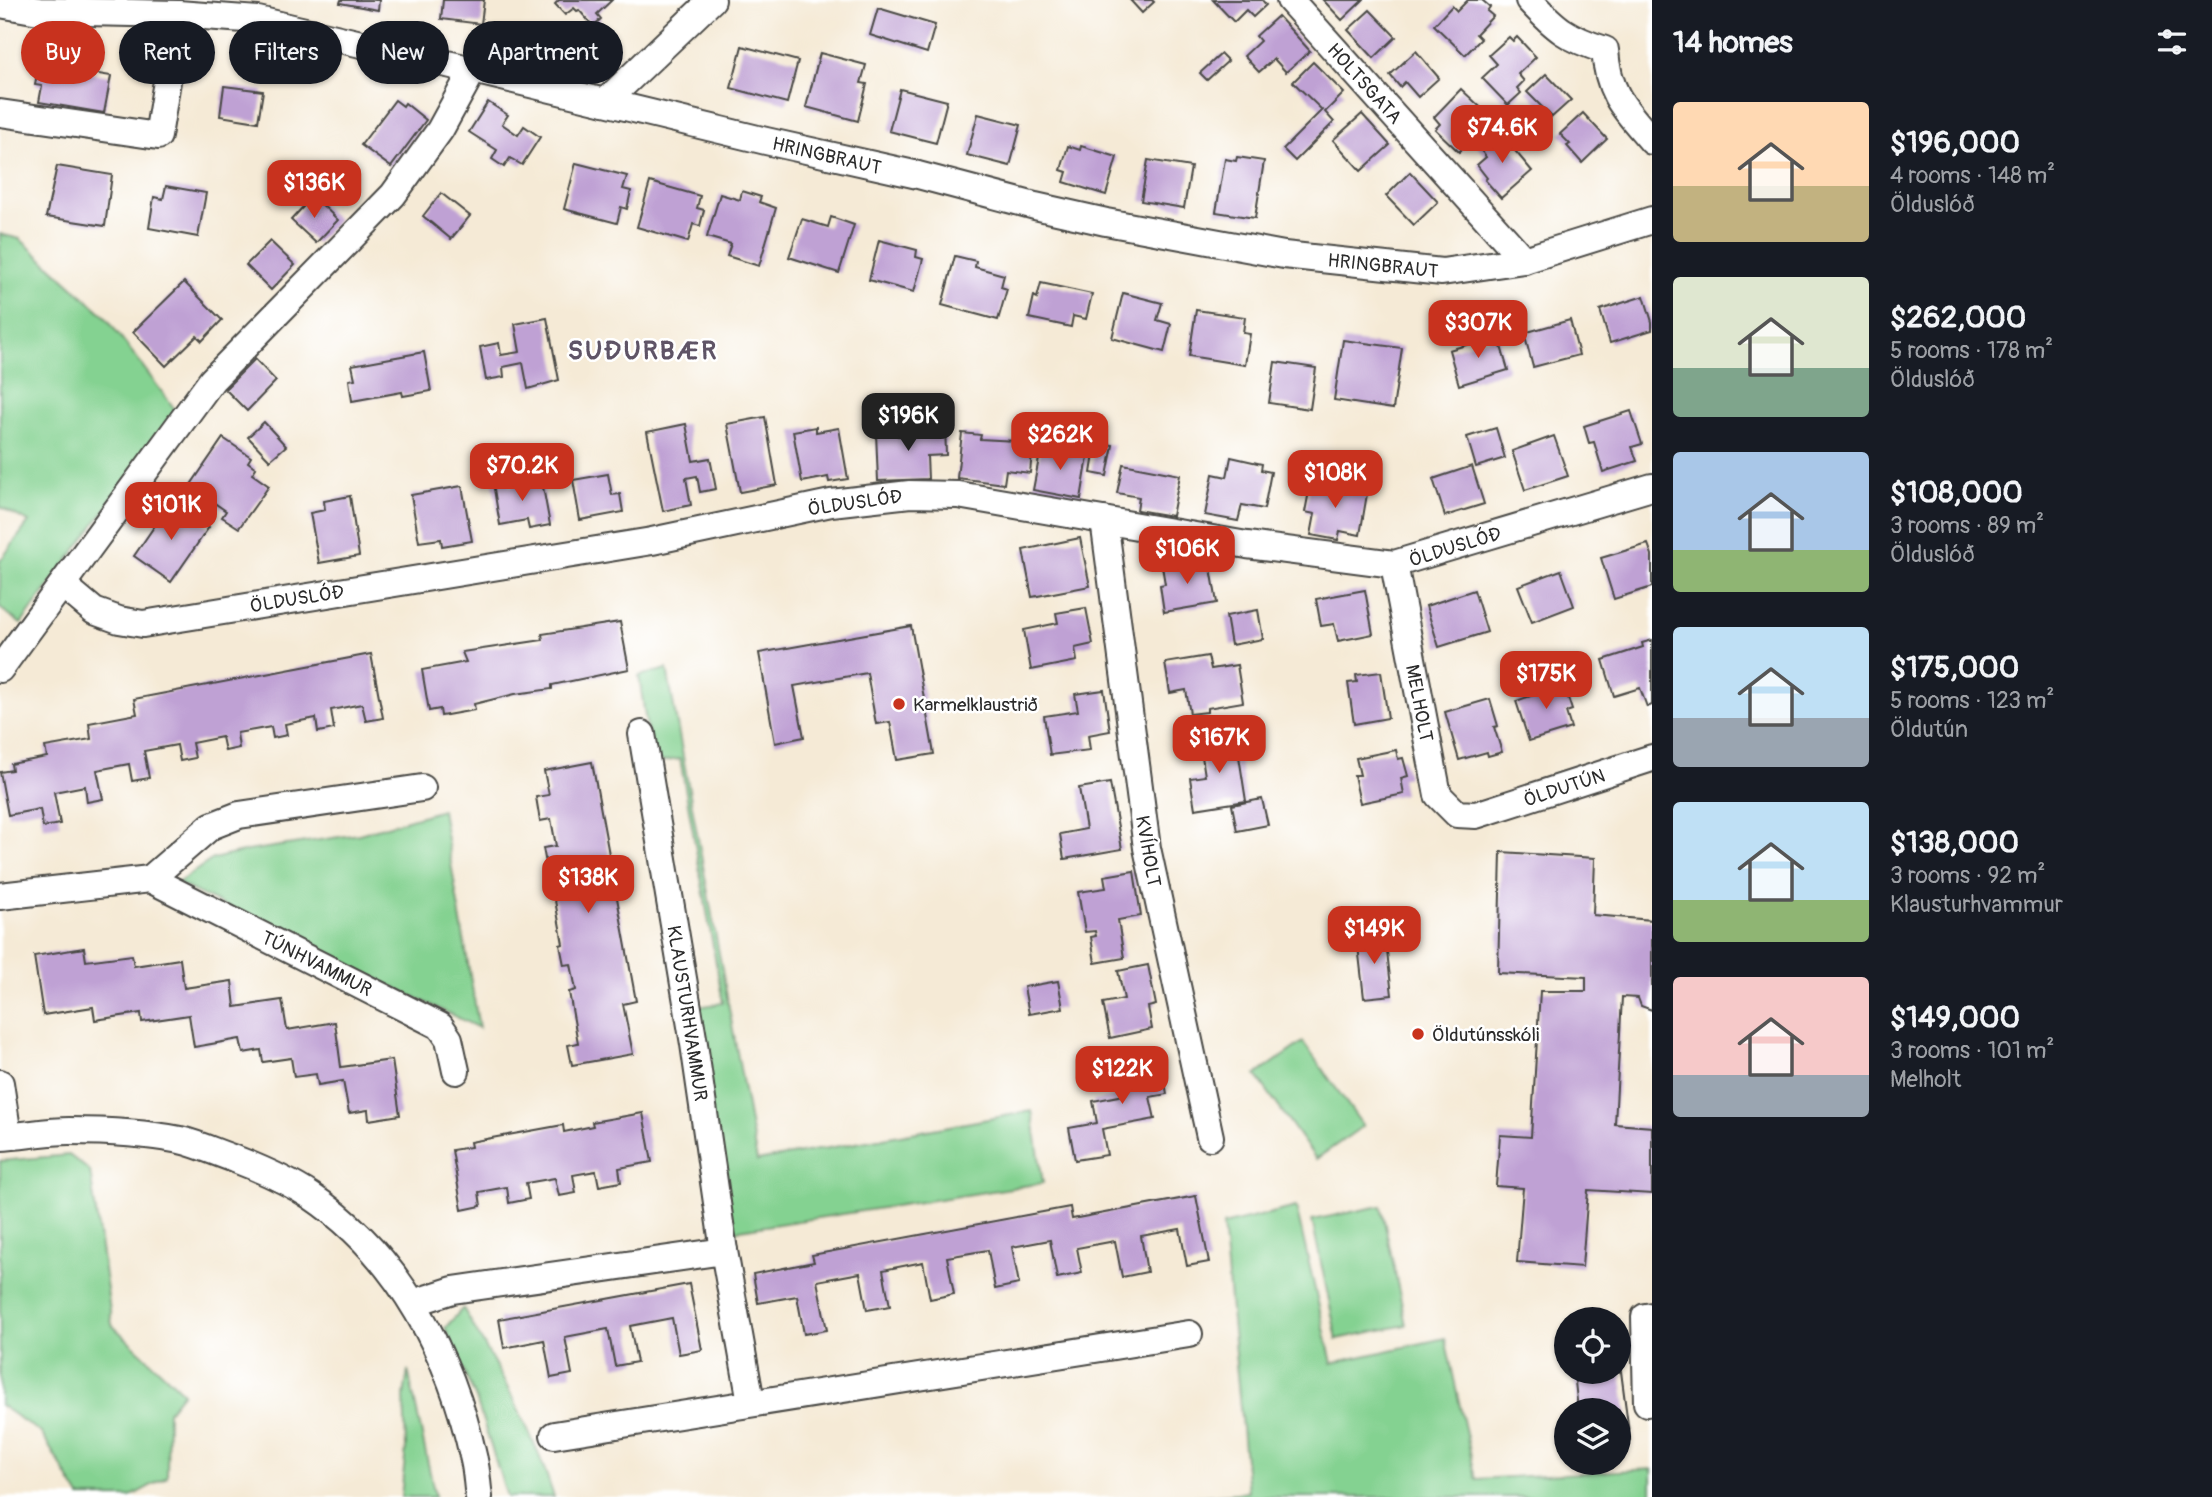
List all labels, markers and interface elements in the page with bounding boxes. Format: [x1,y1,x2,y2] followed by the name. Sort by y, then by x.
[21,21,105,84] chip: Buy
[119,21,215,84] chip: Rent
[229,21,342,84] chip: Filters
[356,21,449,84] chip: New
[463,21,623,84] chip: Apartment
[2153,23,2191,61] icon: filters
[1673,24,1793,61] text: 14 homes
[1322,38,1407,129] street label: HOLTSGATA
[1445,106,1559,165] pin: $74.6K
[1467,113,1537,142] text: $74.6K
[1890,124,2020,161] text: $196,000
[1729,130,1813,214] icon: home
[770,132,884,180] street label: HRINGBRAUT
[265,160,363,220] pin: $136K
[1890,161,2055,190] text: 4 rooms · 148 m²
[283,168,345,197] text: $136K
[1890,190,1975,219] text: Ölduslóð
[1326,248,1439,284] street label: HRINGBRAUT
[1890,299,2026,336] text: $262,000
[1429,300,1527,360] pin: $307K
[1729,305,1813,389] icon: home
[1444,308,1512,337] text: $307K
[568,335,718,367] district label: SUÐURBÆR
[1890,336,2053,365] text: 5 rooms · 178 m²
[1890,365,1975,394] text: Ölduslóð
[859,393,957,453] pin: $196K
[878,401,938,430] text: $196K
[1011,412,1109,472] pin: $262K
[1027,420,1093,449] text: $262K
[465,444,579,503] pin: $70.2K
[1286,450,1384,510] pin: $108K
[486,451,558,480] text: $70.2K
[1304,458,1366,487] text: $108K
[1890,474,2023,511] text: $108,000
[1729,480,1813,564] icon: home
[122,482,220,542] pin: $101K
[806,484,904,522] street label: ÖLDUSLÓÐ
[141,490,201,519] text: $101K
[1890,511,2044,540] text: 3 rooms · 89 m²
[1406,522,1504,572] street label: ÖLDUSLÓÐ
[1138,526,1236,586] pin: $106K
[1155,534,1219,563] text: $106K
[1890,540,1975,569] text: Ölduslóð
[248,580,346,618] street label: ÖLDUSLÓÐ
[1890,649,2019,686] text: $175,000
[1497,652,1595,711] pin: $175K
[1729,655,1813,739] icon: home
[1516,659,1576,688] text: $175K
[1400,663,1438,744] street label: MELHOLT
[1890,686,2054,715] text: 5 rooms · 123 m²
[913,693,1038,717] place label: Karmelklaustrið
[891,696,907,712] marker: Karmelklaustrið
[1890,715,1968,744] text: Öldutún
[1170,716,1268,775] pin: $167K
[1189,723,1249,752] text: $167K
[1521,764,1608,812] street label: ÖLDUTÚN
[1130,814,1166,889] street label: KVÍHOLT
[1890,824,2019,861] text: $138,000
[1729,830,1813,914] icon: home
[539,856,637,915] pin: $138K
[1890,861,2045,890] text: 3 rooms · 92 m²
[558,863,618,892] text: $138K
[1890,890,2063,919] text: Klausturhvammur
[1325,906,1423,966] pin: $149K
[1344,914,1404,943] text: $149K
[661,924,713,1103] street label: KLAUSTURHVAMMUR
[257,926,376,1002] street label: TÚNHVAMMUR
[1890,999,2020,1036] text: $149,000
[1729,1005,1813,1089] icon: home
[1432,1023,1539,1047] place label: Öldutúnsskóli
[1410,1026,1426,1042] marker: Öldutúnsskóli
[1890,1036,2054,1065] text: 3 rooms · 101 m²
[1073,1046,1171,1106] pin: $122K
[1091,1054,1153,1083] text: $122K
[1890,1065,1961,1094] text: Melholt
[1554,1307,1631,1475] map controls
[1554,1307,1631,1384] button: locate
[1554,1398,1631,1475] button: layers

